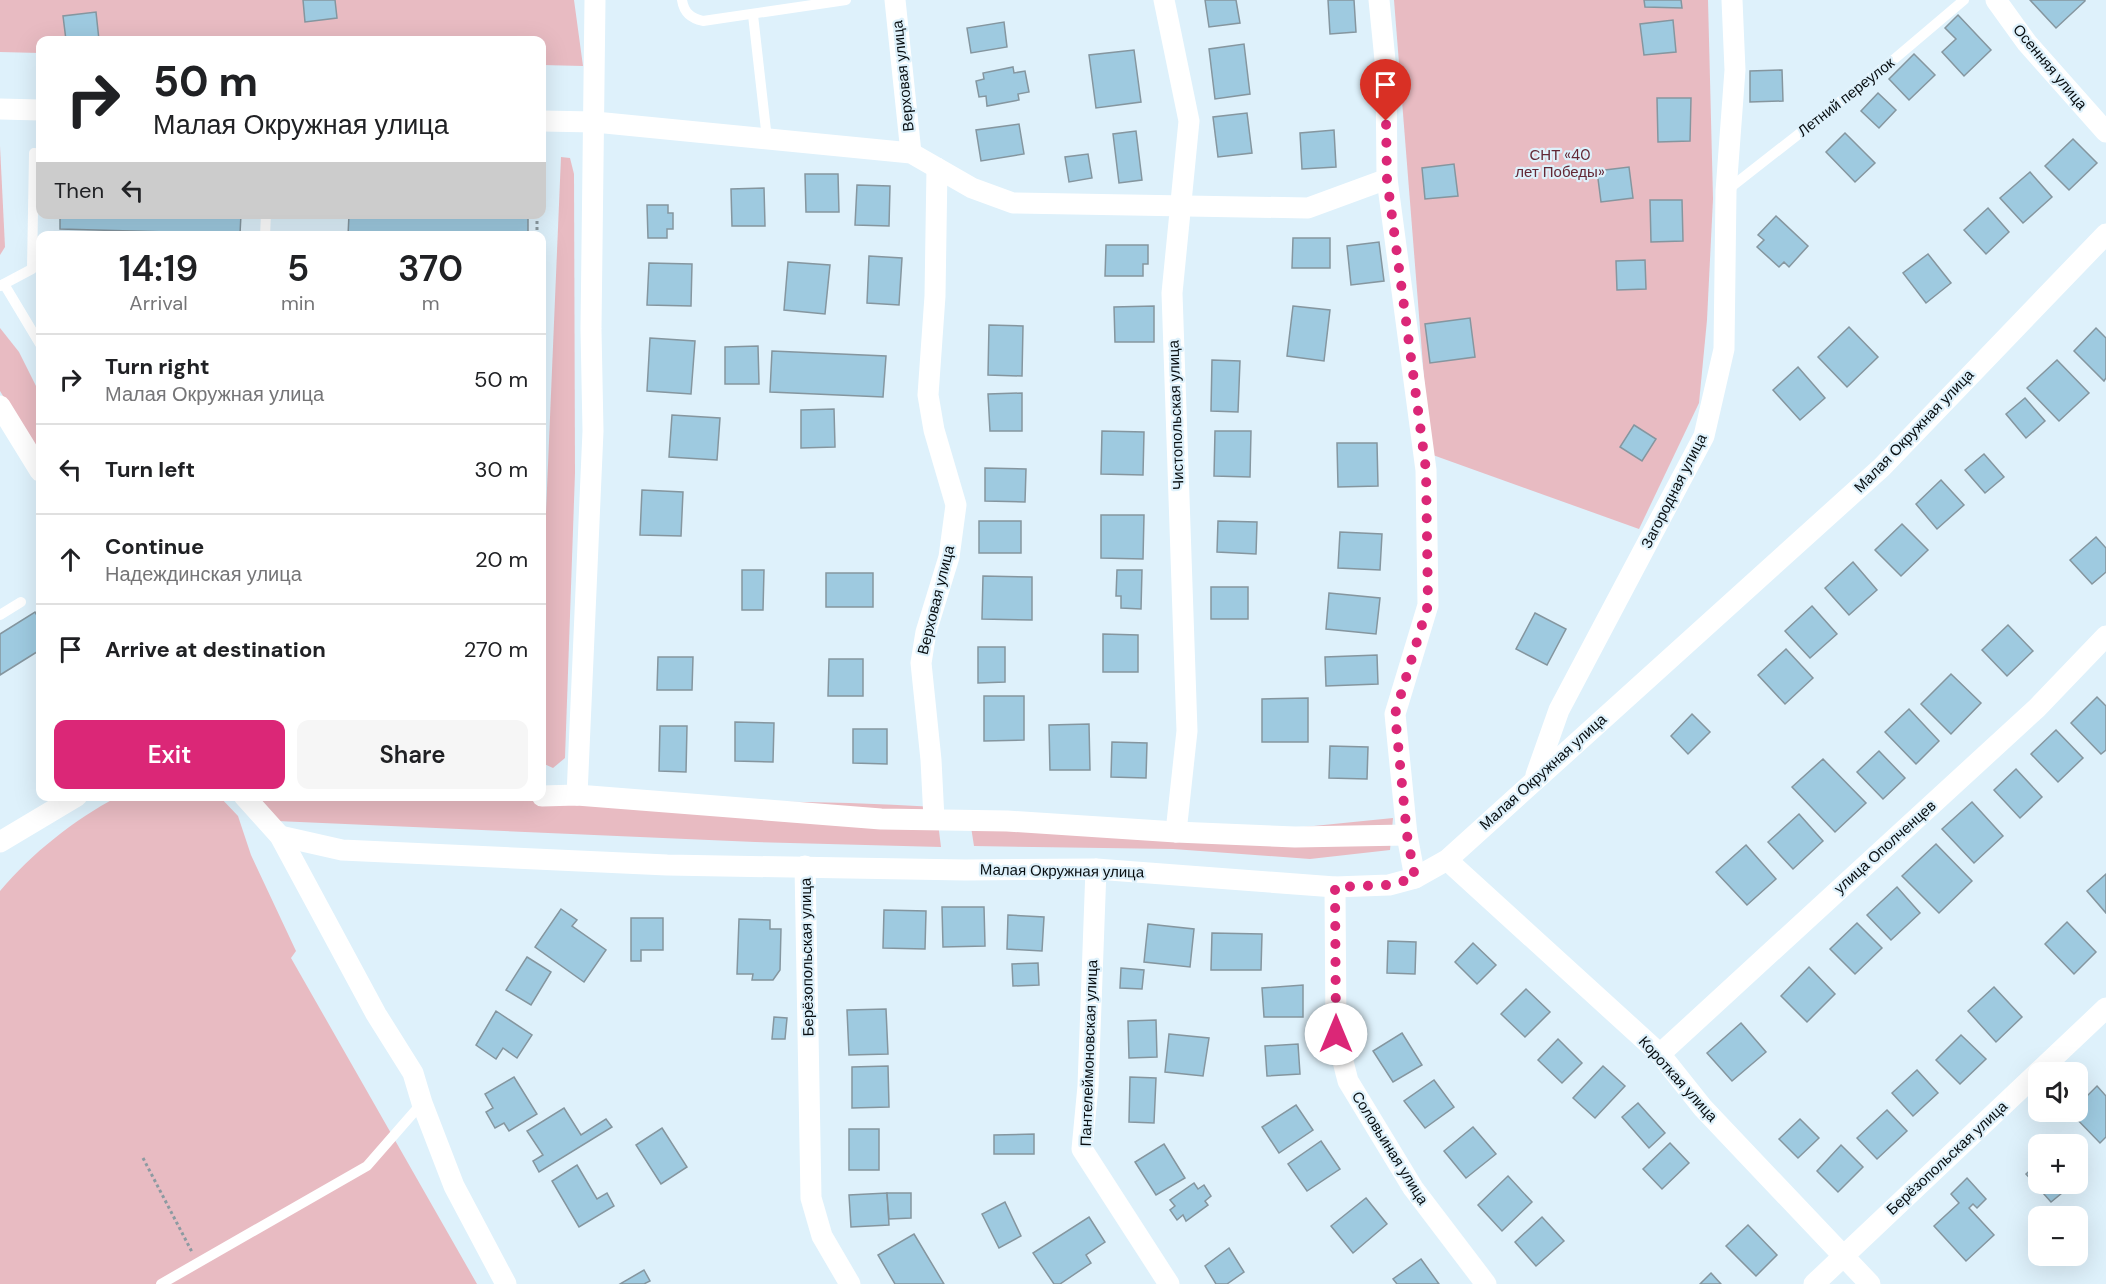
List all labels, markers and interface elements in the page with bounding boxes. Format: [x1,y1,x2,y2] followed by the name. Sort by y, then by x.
[887,19,919,133] street label: Верховая улица
[2008,20,2092,114] street label: Осенняя улица
[1794,53,1899,141] street label: Летний переулок
[153,54,258,109] text: 50 m
[1360,59,1411,121] pin
[54,60,132,138] icon: right
[1369,68,1402,101] icon: arrive
[153,107,449,142] text: Малая Окружная улица
[1515,145,1605,182] park label: СНТ «40 лет Победы»
[116,174,149,207] icon: left
[54,176,104,205] text: Then
[119,245,198,292] text: 14:19
[287,245,309,292] text: 5
[398,245,463,292] text: 370
[129,290,188,316] text: Arrival
[281,290,315,316] text: min
[422,290,439,316] text: m
[1163,339,1189,490] street label: Чистопольская улица
[105,352,210,381] text: Turn right
[54,363,87,396] icon: right
[1850,364,1979,497] street label: Малая Окружная улица
[474,365,528,394] text: 50 m
[105,381,324,407] text: Малая Окружная улица
[1636,430,1712,552] street label: Загородная улица
[54,453,87,486] icon: left
[105,455,195,484] text: Turn left
[474,455,528,484] text: 30 m
[105,532,204,561] text: Continue
[54,543,87,576] icon: ahead
[913,543,959,657] street label: Верховая улица
[475,545,528,574] text: 20 m
[105,561,302,587] text: Надеждинская улица
[54,633,87,666] icon: arrive
[105,635,326,664] text: Arrive at destination
[464,635,528,664] text: 270 m
[1475,709,1611,834] street label: Малая Окружная улица
[54,720,285,789] button: Exit
[297,720,528,789] button: Share
[1830,796,1940,898] street label: улица Ополченцев
[980,860,1145,882] street label: Малая Окружная улица
[796,877,818,1037] street label: Берёзопольская улица
[1076,959,1102,1147] street label: Пантелеймоновская улица
[1304,1002,1368,1066] position arrow
[1634,1032,1722,1127] street label: Короткая улица
[2028,1062,2088,1266] map controls
[2028,1062,2088,1122] button: sound
[1347,1087,1433,1209] street label: Соловьиная улица
[1882,1096,2012,1219] street label: Берёзопольская улица
[2028,1134,2088,1194] button: +
[2028,1206,2088,1266] button: −

